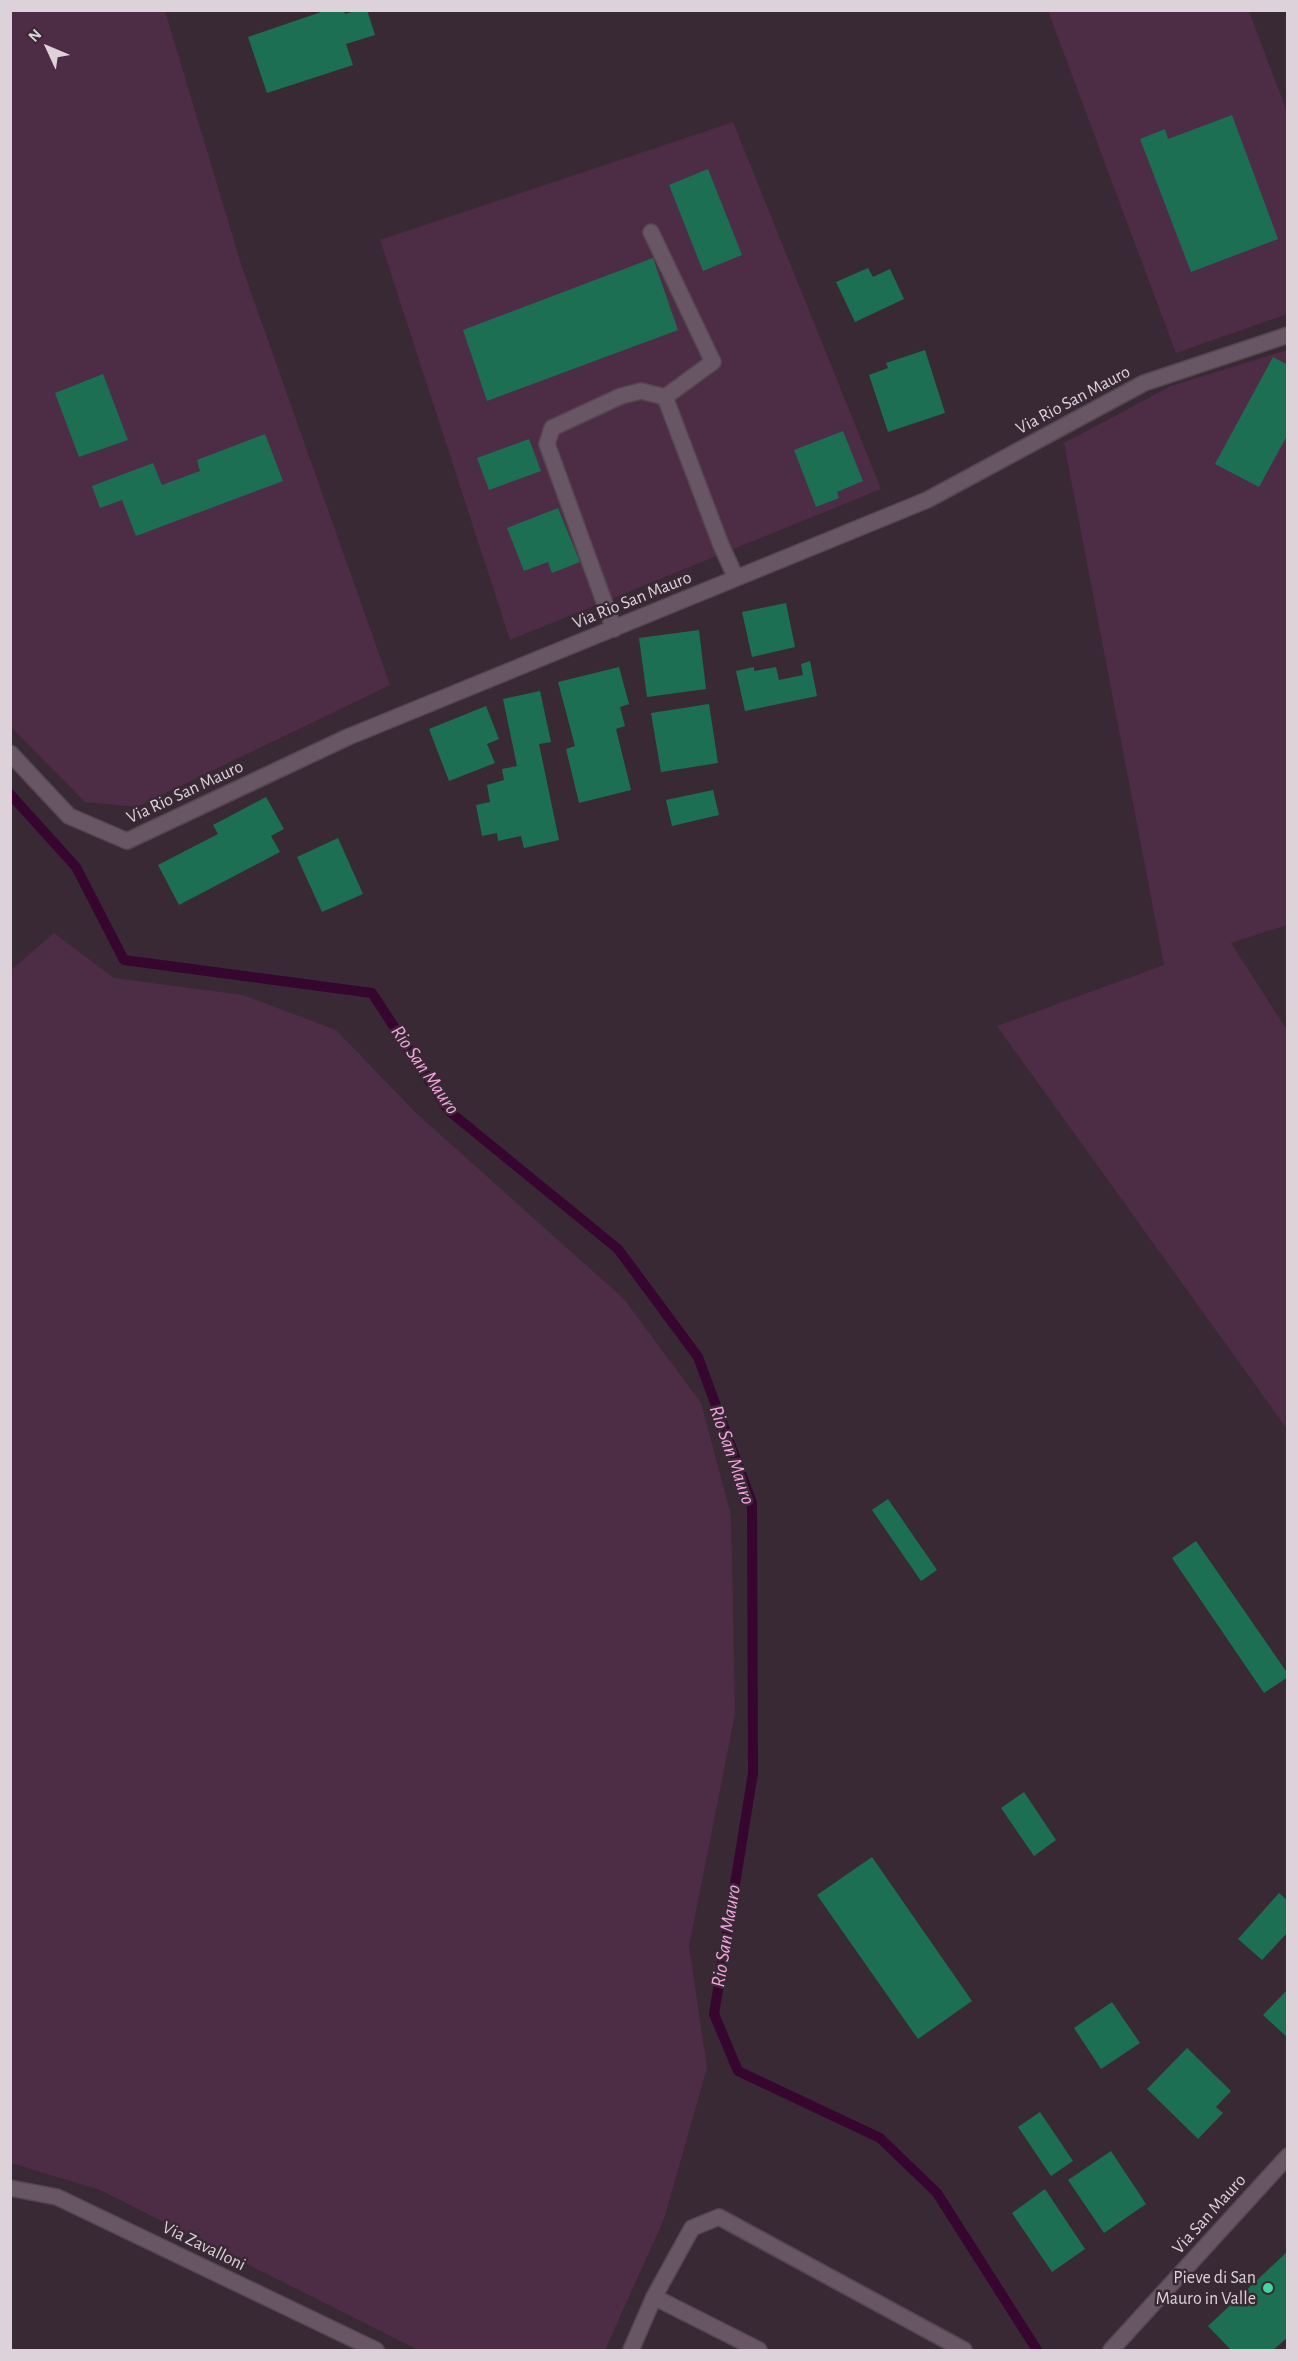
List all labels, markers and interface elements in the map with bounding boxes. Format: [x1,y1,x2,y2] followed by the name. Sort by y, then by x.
[18,18,78,78] north arrow
[25,26,45,45] text: N
[1012,361,1134,439] street label: Via Rio San Mauro
[569,566,695,634] street label: Via Rio San Mauro
[123,755,247,829] street label: Via Rio San Mauro
[386,1021,464,1119] water label: Rio San Mauro
[704,1402,760,1508] water label: Rio San Mauro
[706,1883,746,1989] water label: Rio San Mauro
[1167,2170,1251,2258] street label: Via San Mauro
[159,2217,249,2275] street label: Via Zavalloni
[1156,2267,1256,2310] place label: Pieve di San Mauro in Valle
[1261,2281,1275,2295] marker: Pieve di San Mauro in Valle

